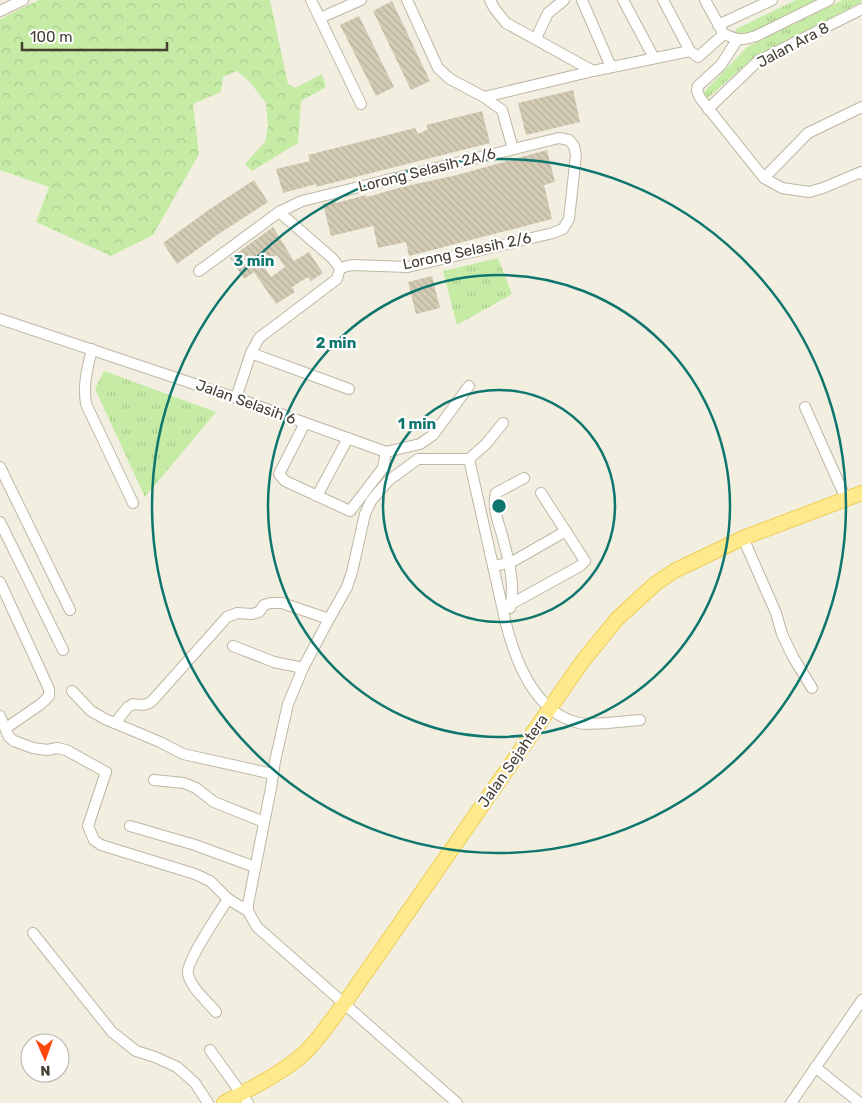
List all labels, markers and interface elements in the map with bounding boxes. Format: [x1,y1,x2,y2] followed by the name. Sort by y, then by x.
[754,18,832,72] street label: Jalan Ara 8
[22,20,168,52] scale bar
[30,28,72,46] text: 100 m
[356,144,498,196] street label: Lorong Selasih 2A/6
[401,229,533,273] street label: Lorong Selasih 2/6
[234,252,274,270] text: 3 min
[316,334,356,352] text: 2 min
[193,376,299,428] street label: Jalan Selasih 6
[398,415,436,433] text: 1 min
[490,497,508,515] centre of rings
[474,711,552,811] street label: Jalan Sejahtera
[20,1033,70,1083] north arrow
[40,1062,51,1079] text: N

